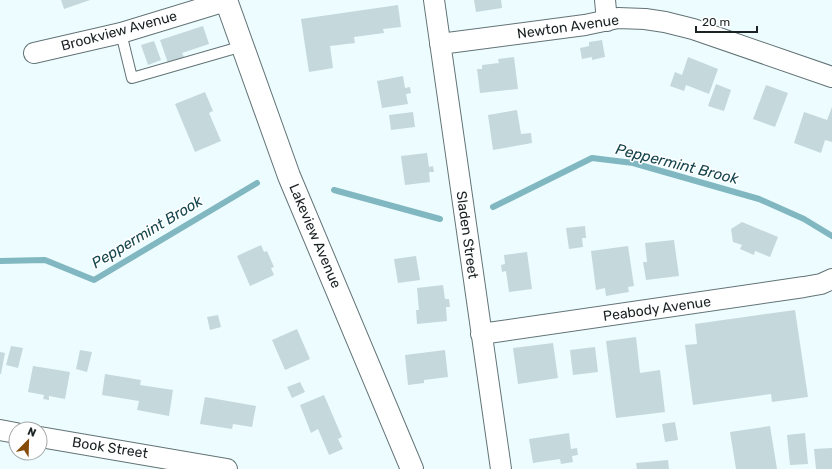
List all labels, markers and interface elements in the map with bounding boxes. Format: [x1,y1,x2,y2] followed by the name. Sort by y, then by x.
[59,7,179,55] street label: Brookview Avenue
[696,8,757,34] scale bar
[516,11,620,43] street label: Newton Avenue
[702,15,730,29] text: 20 m
[614,140,741,188] water label: Peppermint Brook
[285,181,345,291] street label: Lakeview Avenue
[452,190,482,280] street label: Sladen Street
[88,192,206,272] water label: Peppermint Brook
[602,293,712,325] street label: Peabody Avenue
[8,421,48,461] north arrow
[26,425,38,440] text: N
[71,434,150,462] street label: Book Street

